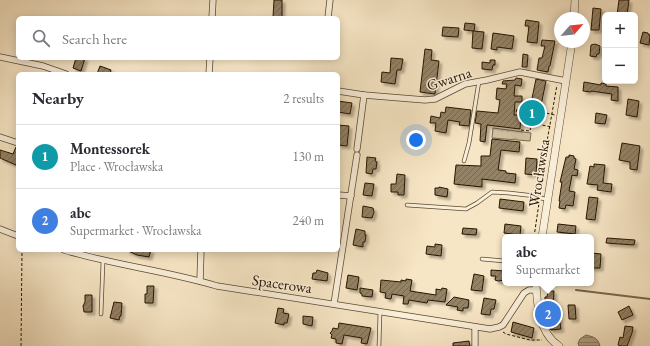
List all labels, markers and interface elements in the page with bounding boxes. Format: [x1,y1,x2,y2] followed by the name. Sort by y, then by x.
[554,12,590,48] north arrow
[602,12,638,84] map controls
[602,12,638,48] button: +
[16,16,340,60] search box
[30,27,52,49] icon: search
[62,29,127,48] text: Search here
[602,48,638,84] button: −
[424,62,474,95] street label: Gwarna
[32,87,84,109] text: Nearby
[283,90,324,107] text: 2 results
[519,98,545,128] pin: 1
[406,130,426,150] your location
[524,137,553,208] street label: Wrocławska
[70,139,150,158] text: Montessorek
[42,148,48,165] text: 1
[293,148,324,165] text: 130 m
[70,158,163,175] text: Place · Wrocławska
[70,203,91,222] text: abc
[42,212,48,229] text: 2
[293,212,324,229] text: 240 m
[70,222,202,239] text: Supermarket · Wrocławska
[502,234,594,286] popup
[516,242,537,261] text: abc
[516,261,580,278] text: Supermarket
[251,270,313,297] street label: Spacerowa
[535,299,561,329] pin: 2

